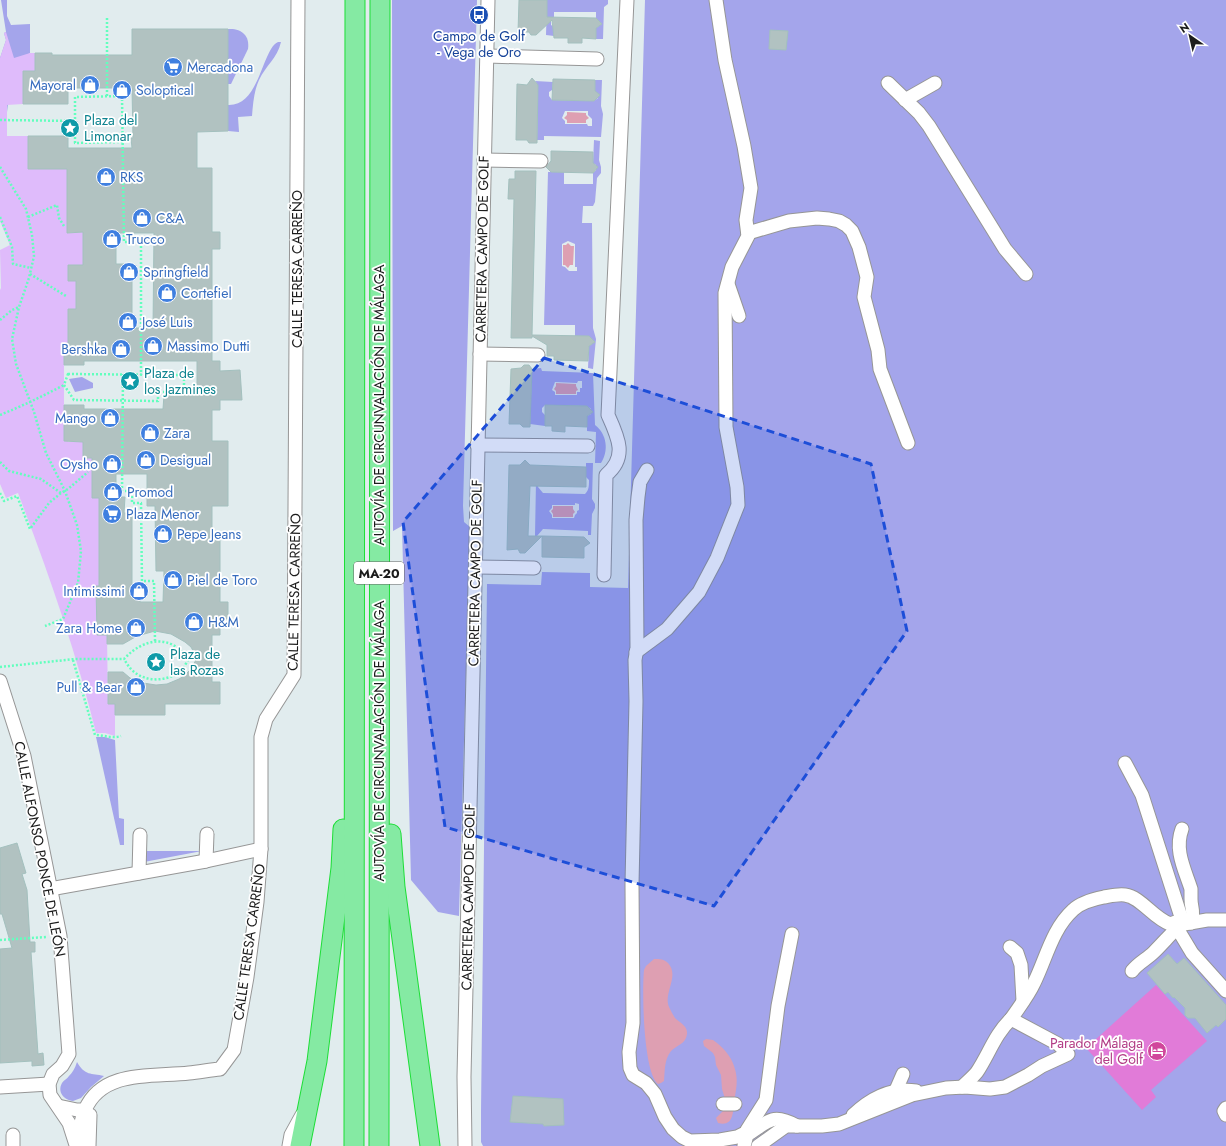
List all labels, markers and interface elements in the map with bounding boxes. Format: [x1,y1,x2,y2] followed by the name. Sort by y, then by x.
[468,4,490,26] bus stop icon: Campo de Golf - Vega de Oro
[1170,16,1210,56] north arrow
[1176,19,1193,37] text: N
[433,26,526,62] place label: Campo de Golf - Vega de Oro
[162,56,184,78] supermarket icon: Mercadona
[187,57,253,77] place label: Mercadona
[79,74,101,96] shop icon: Mayoral
[30,75,76,95] place label: Mayoral
[111,79,133,101] shop icon: Soloptical
[136,80,194,100] place label: Soloptical
[84,110,137,146] place label: Plaza del Limonar
[59,117,81,139] place icon: Plaza del Limonar
[470,155,494,343] street label: CARRETERA CAMPO DE GOLF
[95,166,117,188] shop icon: RKS
[120,167,144,187] place label: RKS
[287,190,307,348] street label: CALLE TERESA CARREÑO
[131,207,153,229] shop icon: C&A
[156,208,185,228] place label: C&A
[101,228,123,250] shop icon: Trucco
[126,229,165,249] place label: Trucco
[118,261,140,283] shop icon: Springfield
[143,262,208,282] place label: Springfield
[369,264,389,546] street label: AUTOVÍA DE CIRCUNVALACIÓN DE MÁLAGA
[156,282,178,304] shop icon: Cortefiel
[181,283,232,303] place label: Cortefiel
[117,311,139,333] shop icon: José Luis
[140,312,193,332] place label: José Luis
[142,335,164,357] shop icon: Massimo Dutti
[167,336,250,356] place label: Massimo Dutti
[110,338,132,360] shop icon: Bershka
[61,339,107,359] place label: Bershka
[144,363,216,399] place label: Plaza de los Jazmines
[119,370,141,392] place icon: Plaza de los Jazmines
[99,407,121,429] shop icon: Mango
[55,408,96,428] place label: Mango
[139,422,161,444] shop icon: Zara
[164,423,190,443] place label: Zara
[135,449,157,471] shop icon: Desigual
[160,450,211,470] place label: Desigual
[101,453,123,475] shop icon: Oysho
[60,454,98,474] place label: Oysho
[463,479,487,667] street label: CARRETERA CAMPO DE GOLF
[102,481,124,503] shop icon: Promod
[127,482,173,502] place label: Promod
[101,503,123,525] supermarket icon: Plaza Menor
[126,504,200,524] place label: Plaza Menor
[283,513,305,671] street label: CALLE TERESA CARREÑO
[152,523,174,545] shop icon: Pepe Jeans
[177,524,242,544] place label: Pepe Jeans
[354,562,404,584] road number: MA-20
[162,569,184,591] shop icon: Piel de Toro
[187,570,258,590] place label: Piel de Toro
[128,580,150,602] shop icon: Intimissimi
[63,581,125,601] place label: Intimissimi
[369,600,389,882] street label: AUTOVÍA DE CIRCUNVALACIÓN DE MÁLAGA
[183,611,205,633] shop icon: H&M
[208,612,239,632] place label: H&M
[125,617,147,639] shop icon: Zara Home
[56,618,122,638] place label: Zara Home
[170,644,224,680] place label: Plaza de las Rozas
[145,651,167,673] place icon: Plaza de las Rozas
[125,676,147,698] shop icon: Pull & Bear
[56,677,122,697] place label: Pull & Bear
[9,740,71,958] street label: CALLE ALFONSO PONCE DE LEÓN
[456,803,480,991] street label: CARRETERA CAMPO DE GOLF
[228,862,270,1022] street label: CALLE TERESA CARREÑO
[1050,1033,1144,1069] place label: Parador Málaga del Golf
[1146,1040,1168,1062] hotel icon: Parador Málaga del Golf

